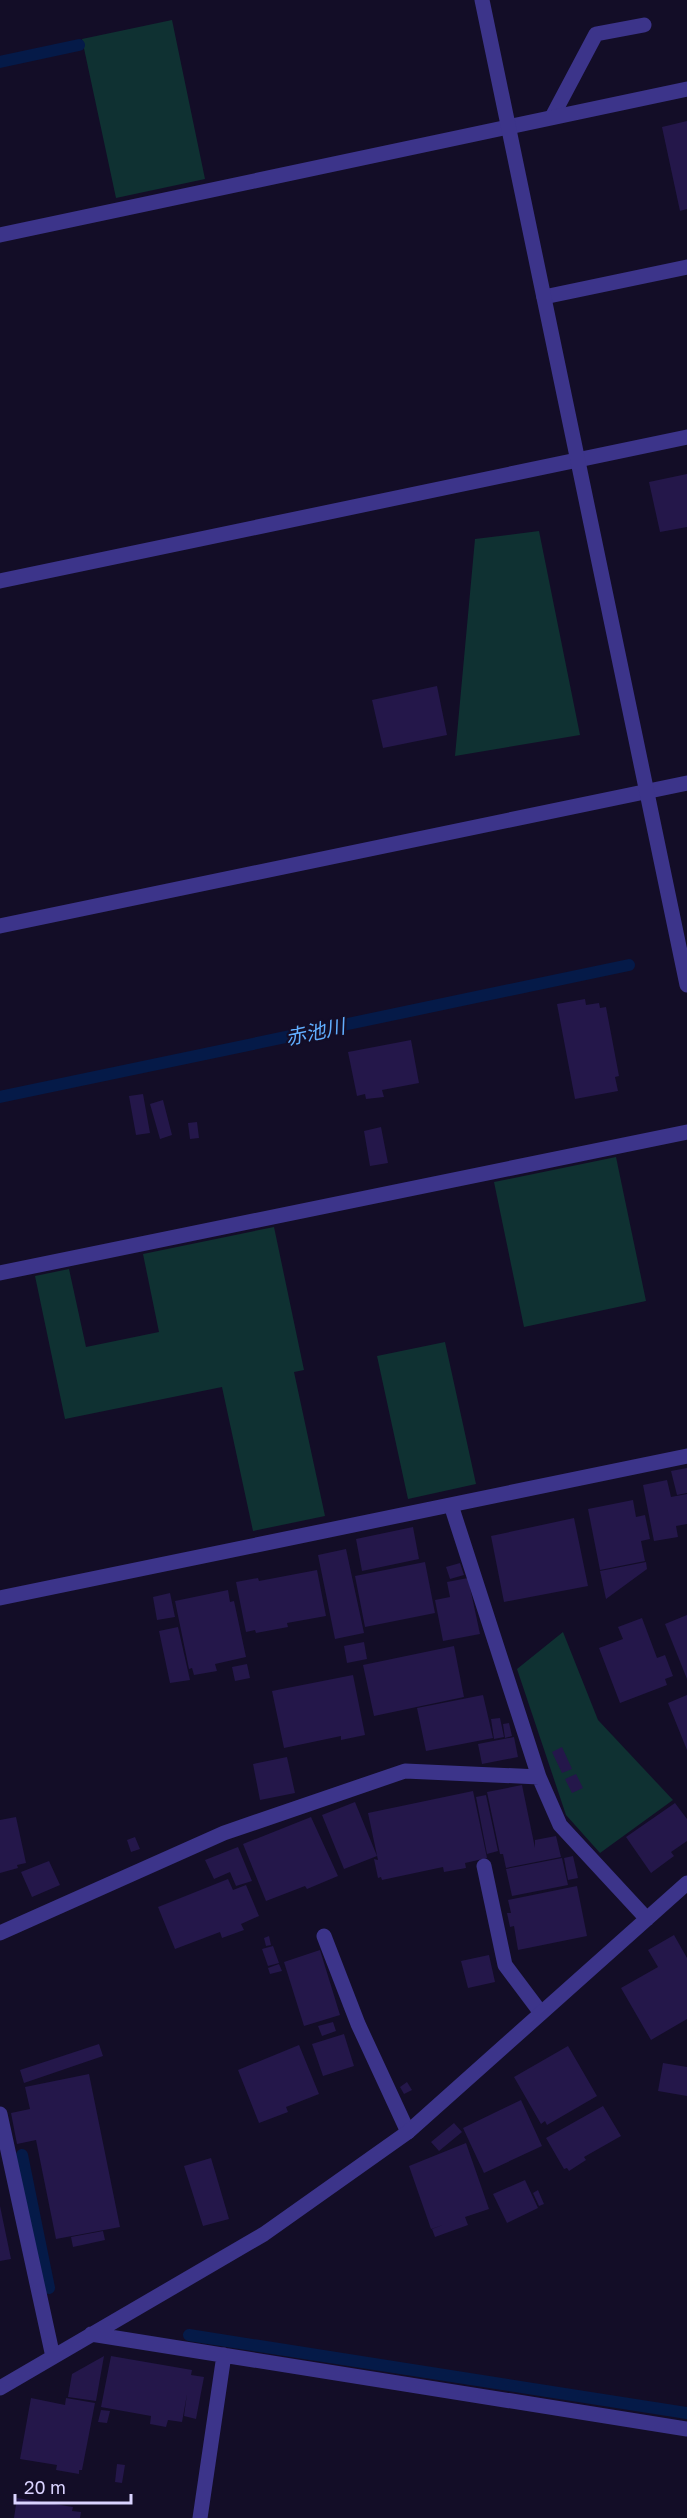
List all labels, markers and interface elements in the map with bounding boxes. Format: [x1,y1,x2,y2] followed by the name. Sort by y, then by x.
[283,1013,349,1049] water label: 赤池川
[15,2467,130,2505] scale bar
[24,2476,66,2498] text: 20 m

